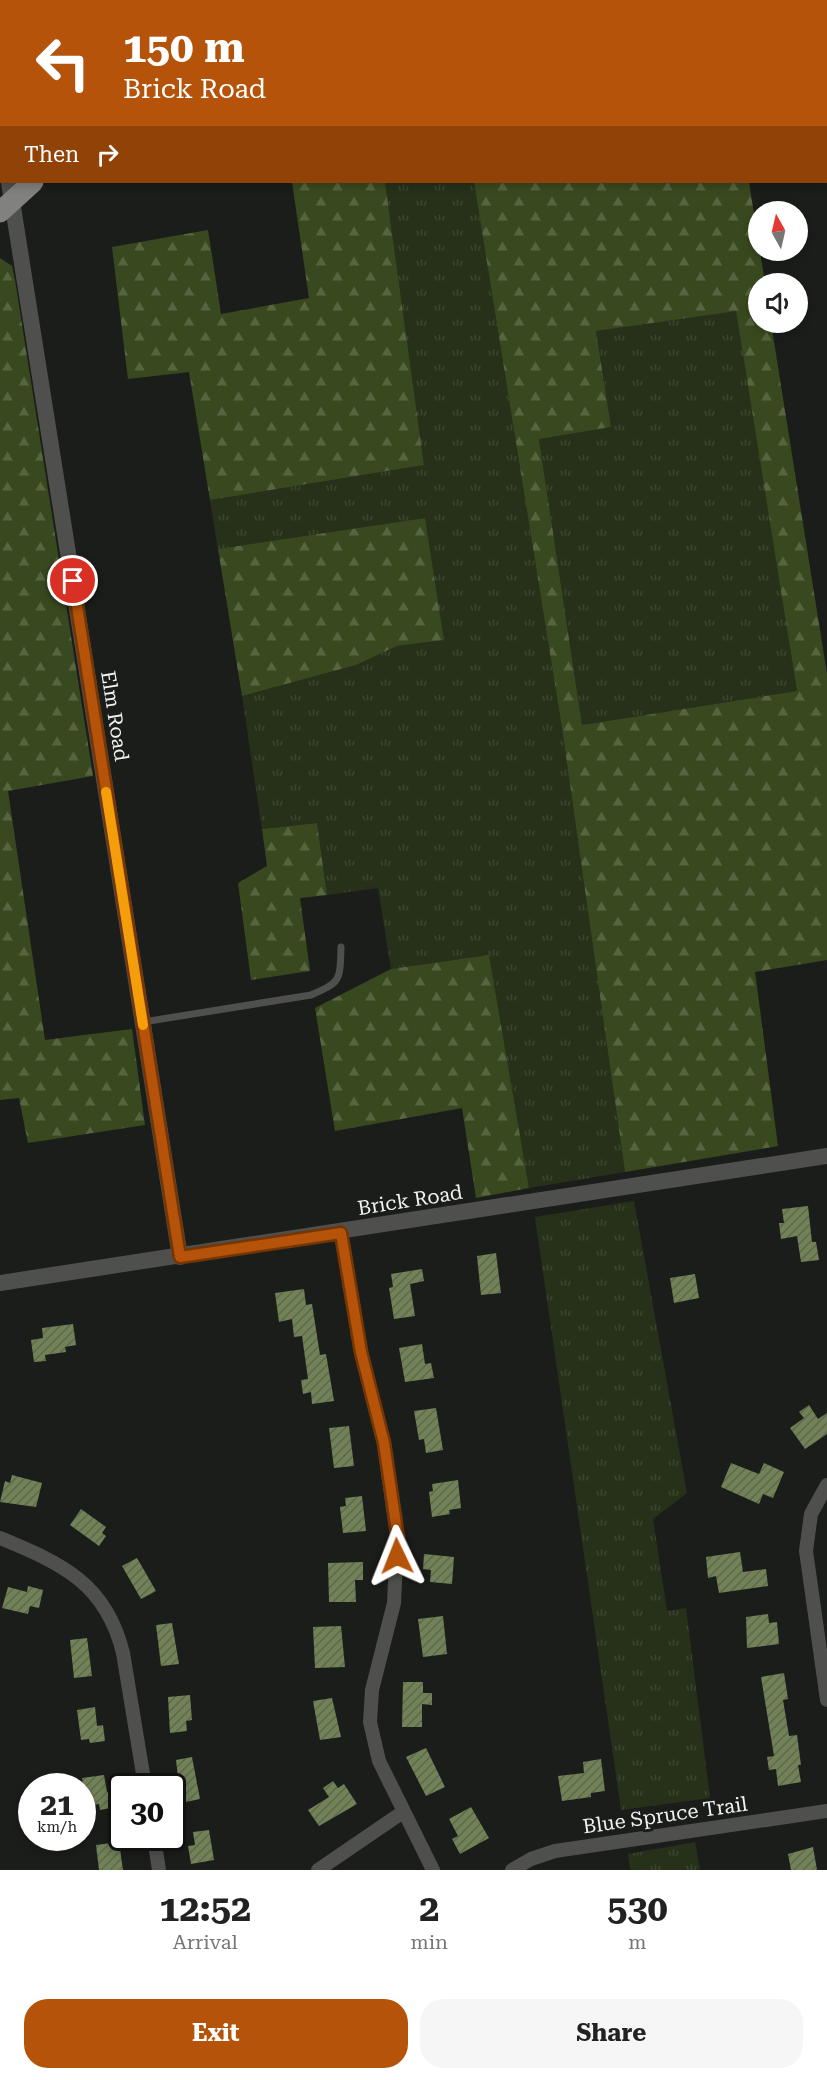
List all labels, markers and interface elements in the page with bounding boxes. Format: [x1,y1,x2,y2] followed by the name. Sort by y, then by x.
[123,23,245,72] text: 150 m
[24,24,102,102] icon: left
[123,73,266,105] text: Brick Road
[91,138,124,171] icon: right
[24,142,79,167] text: Then
[748,201,808,261] north arrow
[748,201,808,333] map controls
[748,273,808,333] button: sound
[47,555,98,606] pin
[56,564,89,597] icon: arrive
[96,669,134,763] street label: Elm Road
[356,1180,464,1220] street label: Brick Road
[365,1524,429,1588] position arrow
[108,1773,186,1851] speed limit sign: 30
[40,1787,74,1822] text: 21
[581,1792,749,1838] street label: Blue Spruce Trail
[37,1818,77,1836] text: km/h
[159,1888,251,1930] text: 12:52
[419,1888,439,1930] text: 2
[607,1888,668,1930] text: 530
[173,1930,238,1954] text: Arrival
[410,1930,448,1954] text: min
[628,1930,647,1954] text: m
[24,1999,408,2068] button: Exit
[420,1999,803,2068] button: Share

